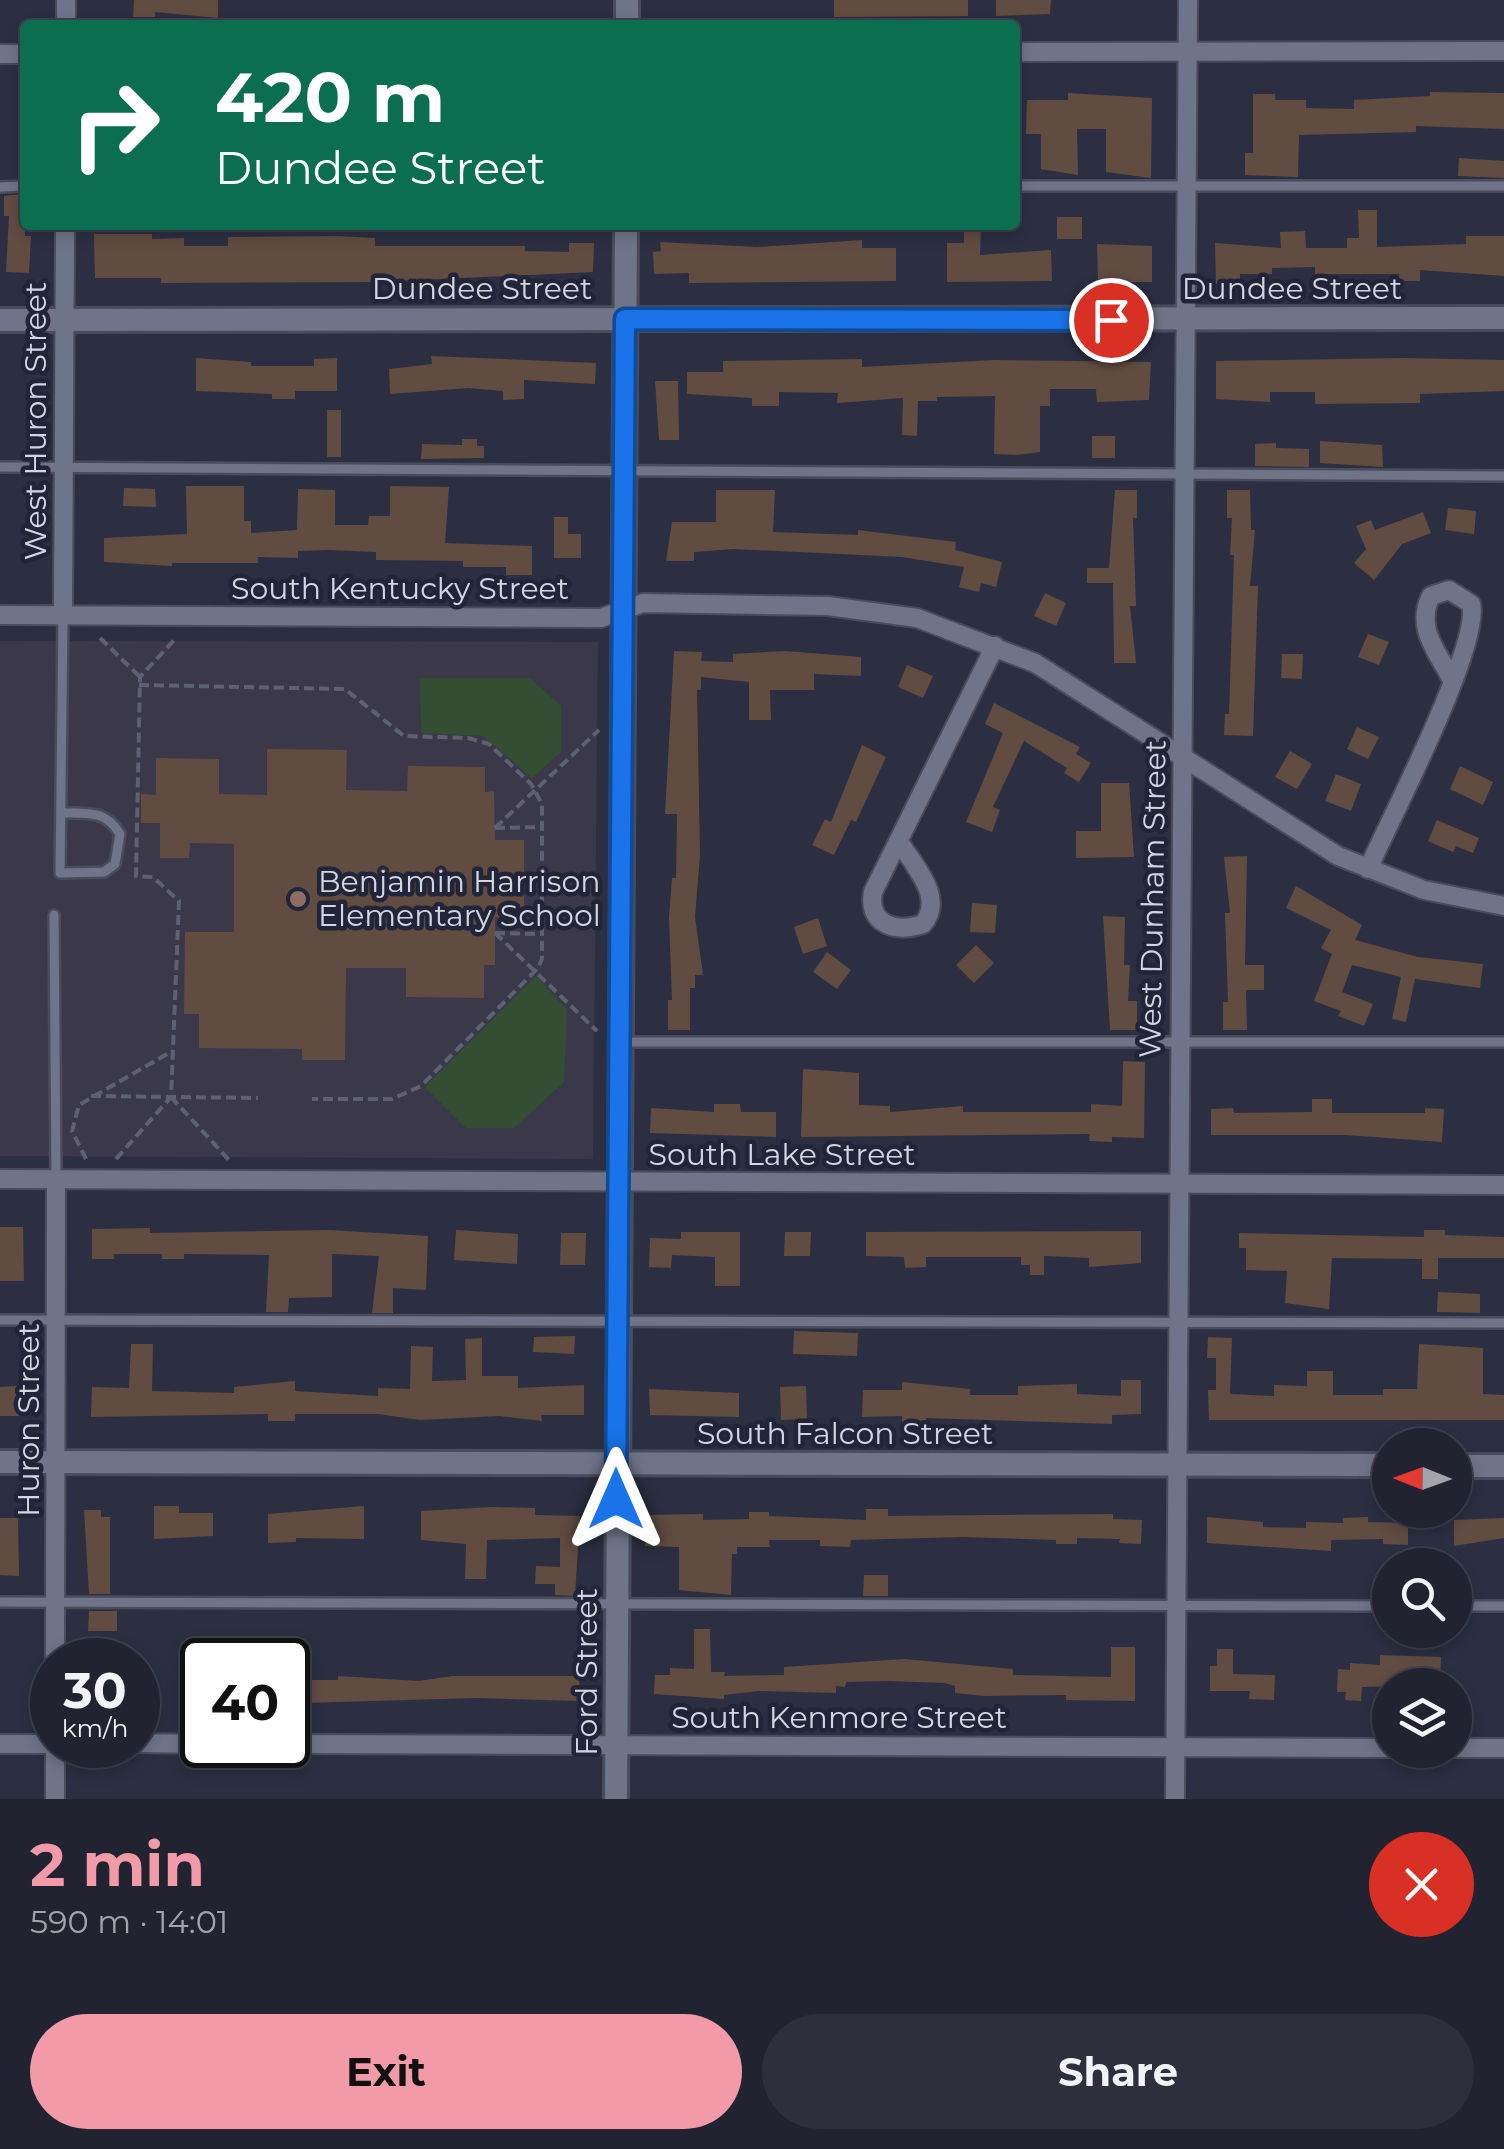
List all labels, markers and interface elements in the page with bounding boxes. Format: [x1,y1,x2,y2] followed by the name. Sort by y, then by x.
[215,54,445,140] text: 420 m
[50,60,180,190] icon: right
[215,140,546,195] text: Dundee Street
[372,270,592,307] street label: Dundee Street
[1182,270,1402,307] street label: Dundee Street
[1069,278,1154,363] pin
[17,282,54,560] street label: West Huron Street
[1084,293,1139,348] icon: arrive
[231,570,569,607] street label: South Kentucky Street
[1131,740,1174,1058] street label: West Dunham Street
[318,863,601,934] place label: Benjamin Harrison Elementary School
[287,888,309,910] marker: Benjamin Harrison Elementary School
[648,1136,916,1173] street label: South Lake Street
[10,1323,47,1517] street label: Huron Street
[697,1415,993,1452] street label: South Falcon Street
[1372,1428,1472,1528] north arrow
[1372,1428,1472,1768] map controls
[564,1447,668,1551] position arrow
[1372,1548,1472,1648] button: search
[568,1588,605,1756] street label: Ford Street
[180,1638,310,1768] speed limit sign: 40
[63,1660,127,1721] text: 30
[1372,1668,1472,1768] button: layers
[671,1699,1007,1736] street label: South Kenmore Street
[62,1713,128,1743] text: km/h
[30,1828,205,1901] text: 2 min
[1369,1832,1474,1937] button: close
[30,1902,228,1941] text: 590 m · 14:01
[30,2014,742,2129] button: Exit
[762,2014,1474,2129] button: Share

